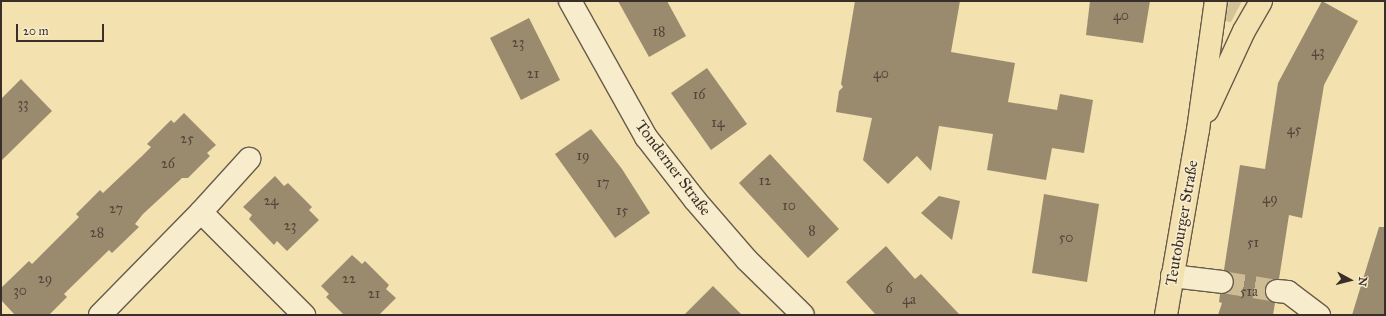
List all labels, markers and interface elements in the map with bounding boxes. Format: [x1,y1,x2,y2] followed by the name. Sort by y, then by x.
[1113,8,1129,24] house number: 40
[18,16,106,42] scale bar
[23,24,49,38] text: 20 m
[653,24,665,40] house number: 18
[512,35,524,51] house number: 23
[1311,44,1325,60] house number: 43
[527,66,539,82] house number: 21
[873,66,889,82] house number: 40
[693,87,705,103] house number: 16
[17,96,29,112] house number: 33
[711,115,725,131] house number: 14
[631,116,715,220] street label: Tonderner Straße
[1287,122,1301,138] house number: 45
[180,131,194,147] house number: 25
[577,148,589,164] house number: 19
[161,156,175,172] house number: 26
[1162,159,1202,287] street label: Teutoburger Straße
[759,173,771,189] house number: 12
[596,175,610,191] house number: 17
[1262,191,1278,207] house number: 49
[264,193,278,209] house number: 24
[782,198,796,214] house number: 10
[109,201,123,217] house number: 27
[616,203,628,219] house number: 15
[284,218,296,234] house number: 23
[808,223,816,239] house number: 8
[90,225,104,241] house number: 28
[1059,230,1073,246] house number: 50
[1247,235,1259,251] house number: 51
[1330,260,1370,300] north arrow
[38,271,52,287] house number: 29
[342,271,356,287] house number: 22
[1355,276,1369,287] text: N
[885,281,893,297] house number: 6
[13,283,27,299] house number: 30
[1240,284,1258,300] house number: 51a
[368,286,380,302] house number: 21
[902,292,916,308] house number: 4a

